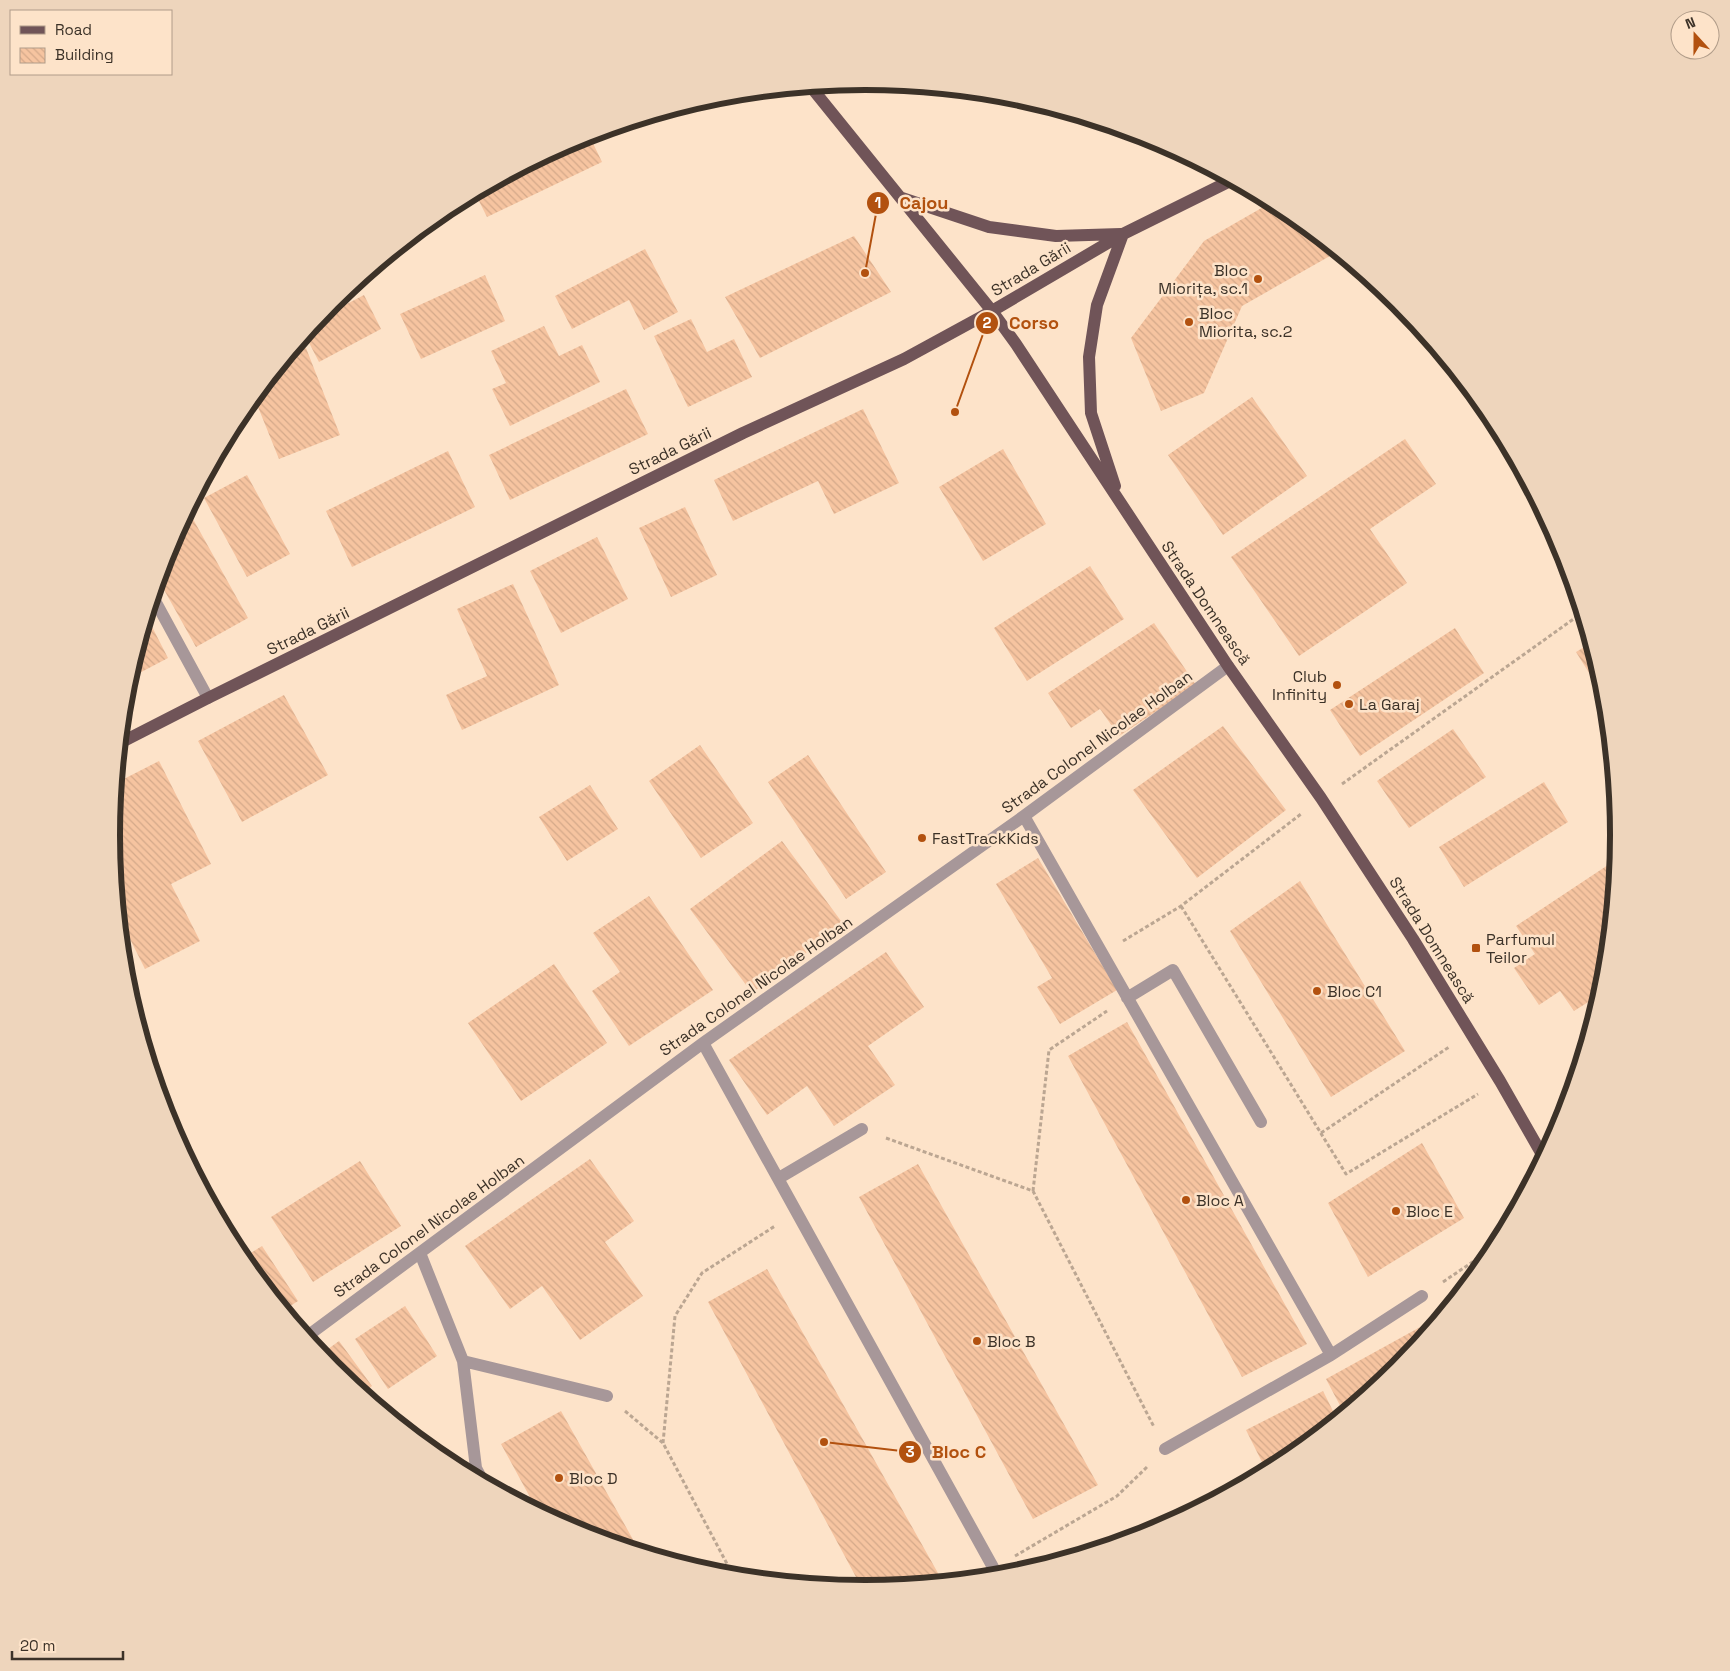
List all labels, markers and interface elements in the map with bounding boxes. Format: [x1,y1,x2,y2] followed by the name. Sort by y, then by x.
[10,10,172,75] legend
[1670,10,1720,60] north arrow
[1683,13,1698,33] text: N
[55,20,92,39] text: Road
[55,45,114,64] text: Building
[865,186,959,219] callout: Cajou
[900,191,948,214] text: Cajou
[875,193,881,212] text: 1
[987,237,1075,301] street label: Strada Gării
[1158,260,1248,299] place label: Bloc Miorița, sc.1
[1252,273,1264,285] marker: Bloc Miorița, sc.1
[1199,303,1292,342] place label: Bloc Miorita, sc.2
[974,306,1069,339] callout: Corso
[1009,311,1059,334] text: Corso
[983,313,992,332] text: 2
[1183,316,1195,328] marker: Bloc Miorita, sc.2
[625,422,715,480] street label: Strada Gării
[1157,537,1255,669] street label: Strada Domnească
[263,602,353,660] street label: Strada Gării
[997,666,1197,818] street label: Strada Colonel Nicolae Holban
[1272,666,1327,705] place label: Club Infinity
[1331,679,1343,691] marker: Club Infinity
[1359,694,1420,715] place label: La Garaj
[1343,698,1355,710] marker: La Garaj
[932,828,1039,849] place label: FastTrackKids
[916,832,928,844] marker: FastTrackKids
[1385,873,1479,1007] street label: Strada Domnească
[655,911,857,1061] street label: Strada Colonel Nicolae Holban
[1486,929,1555,968] place label: Parfumul Teilor
[1470,942,1482,954] marker: Parfumul Teilor
[1327,981,1382,1002] place label: Bloc C1
[1311,985,1323,997] marker: Bloc C1
[329,1150,529,1302] street label: Strada Colonel Nicolae Holban
[1196,1190,1244,1211] place label: Bloc A
[1180,1194,1192,1206] marker: Bloc A
[1406,1201,1453,1222] place label: Bloc E
[1390,1205,1402,1217] marker: Bloc E
[987,1331,1036,1352] place label: Bloc B
[971,1335,983,1347] marker: Bloc B
[897,1436,997,1469] callout: Bloc C
[932,1440,986,1463] text: Bloc C
[905,1442,915,1461] text: 3
[569,1468,618,1489] place label: Bloc D
[553,1472,565,1484] marker: Bloc D
[12,1628,124,1660] scale bar
[20,1636,55,1655] text: 20 m

